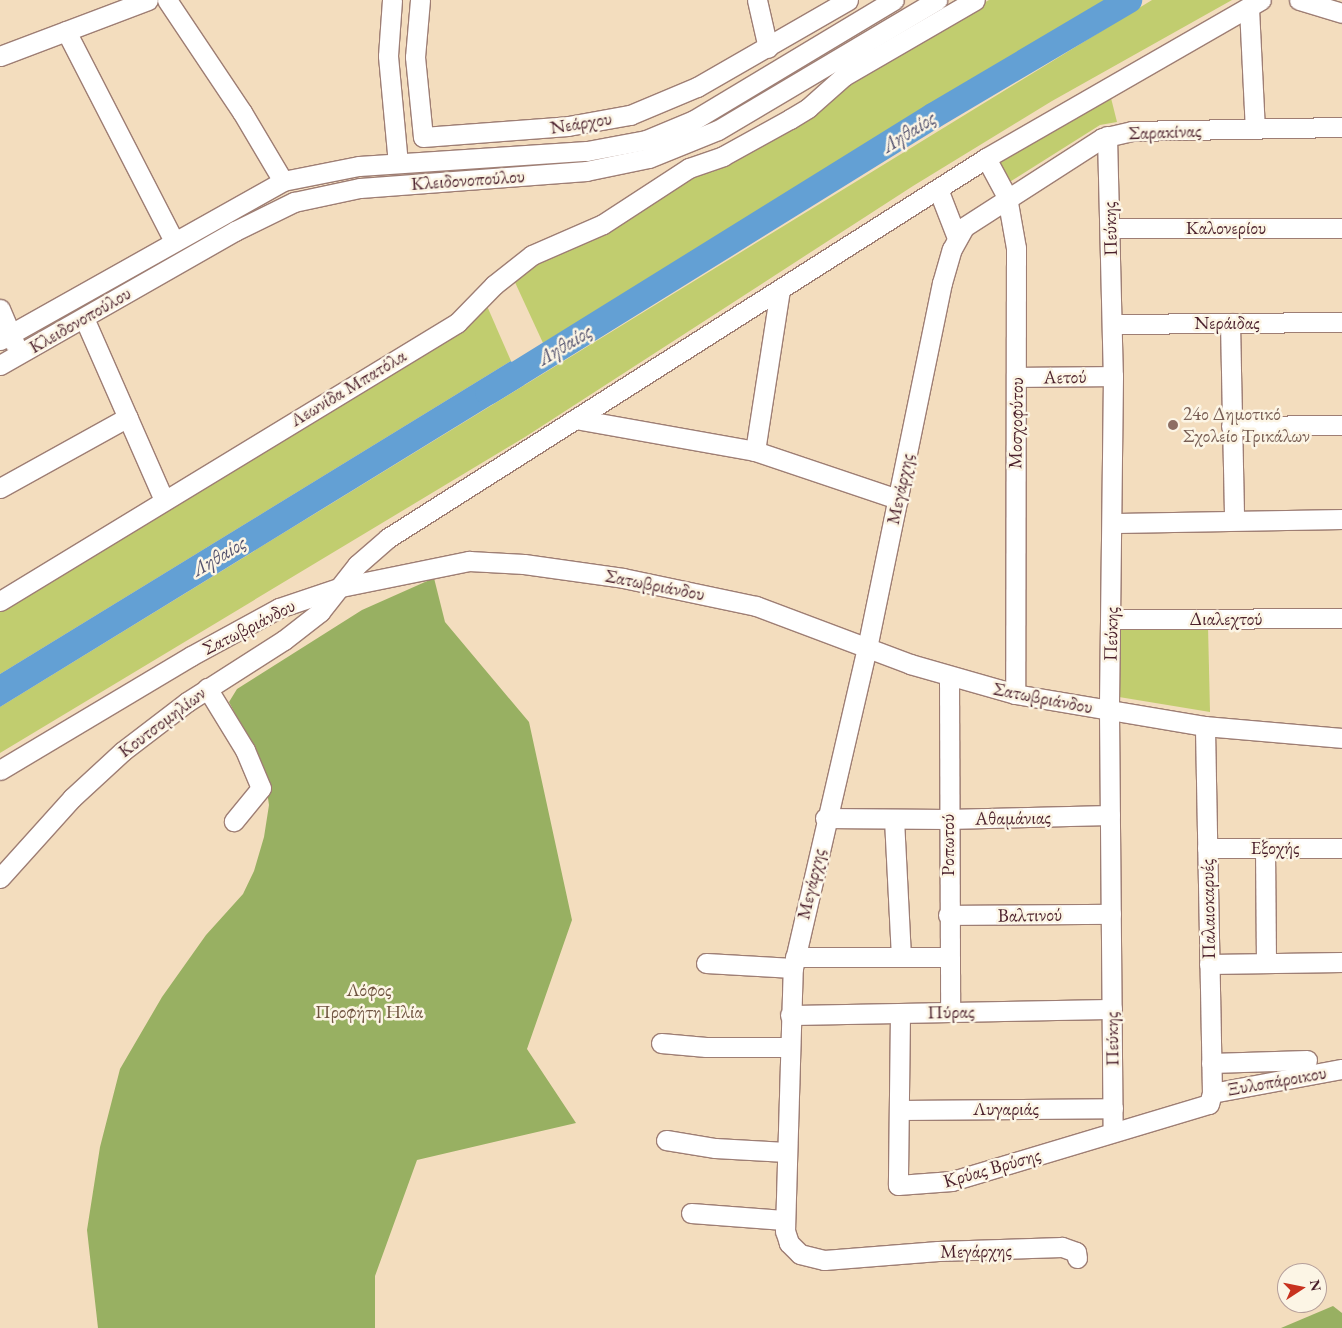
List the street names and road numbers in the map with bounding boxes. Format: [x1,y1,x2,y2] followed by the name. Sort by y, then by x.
[548,107,614,139] street label: Νεάρχου
[1128,119,1202,145] street label: Σαρακίνας
[410,165,526,195] street label: Κλειδονοπούλου
[1098,201,1122,257] street label: Πεύκης
[1186,217,1266,239] street label: Καλονερίου
[25,282,135,358] street label: Κλειδονοπούλου
[1194,312,1260,334] street label: Νεράιδας
[286,344,410,432] street label: Λεωνίδα Μπατόλα
[1043,365,1087,389] street label: Αετού
[1004,377,1028,469] street label: Μοσχοφύτου
[881,451,919,527] street label: Μεγάρχης
[603,564,707,606] street label: Σατωβριάνδου
[199,594,299,660] street label: Σατωβριάνδου
[1099,607,1123,661] street label: Πεύκης
[1189,608,1263,630] street label: Διαλεχτού
[991,677,1095,719] street label: Σατωβριάνδου
[114,682,210,762] street label: Κουτσομηλίων
[975,806,1051,830] street label: Αθαμάνιας
[937,814,959,876] street label: Ροπωτού
[1250,837,1300,859] street label: Εξοχής
[792,846,830,922] street label: Μεγάρχης
[1196,858,1220,960] street label: Παλαιοκαρυές
[998,903,1062,927] street label: Βαλτινού
[927,1000,975,1024] street label: Πύρας
[1100,1012,1124,1066] street label: Πεύκης
[1226,1061,1328,1101] street label: Ξυλοπάροικου
[973,1098,1039,1120] street label: Λυγαριάς
[941,1143,1043,1193] street label: Κρύας Βρύσης
[940,1239,1012,1263] street label: Μεγάρχης

